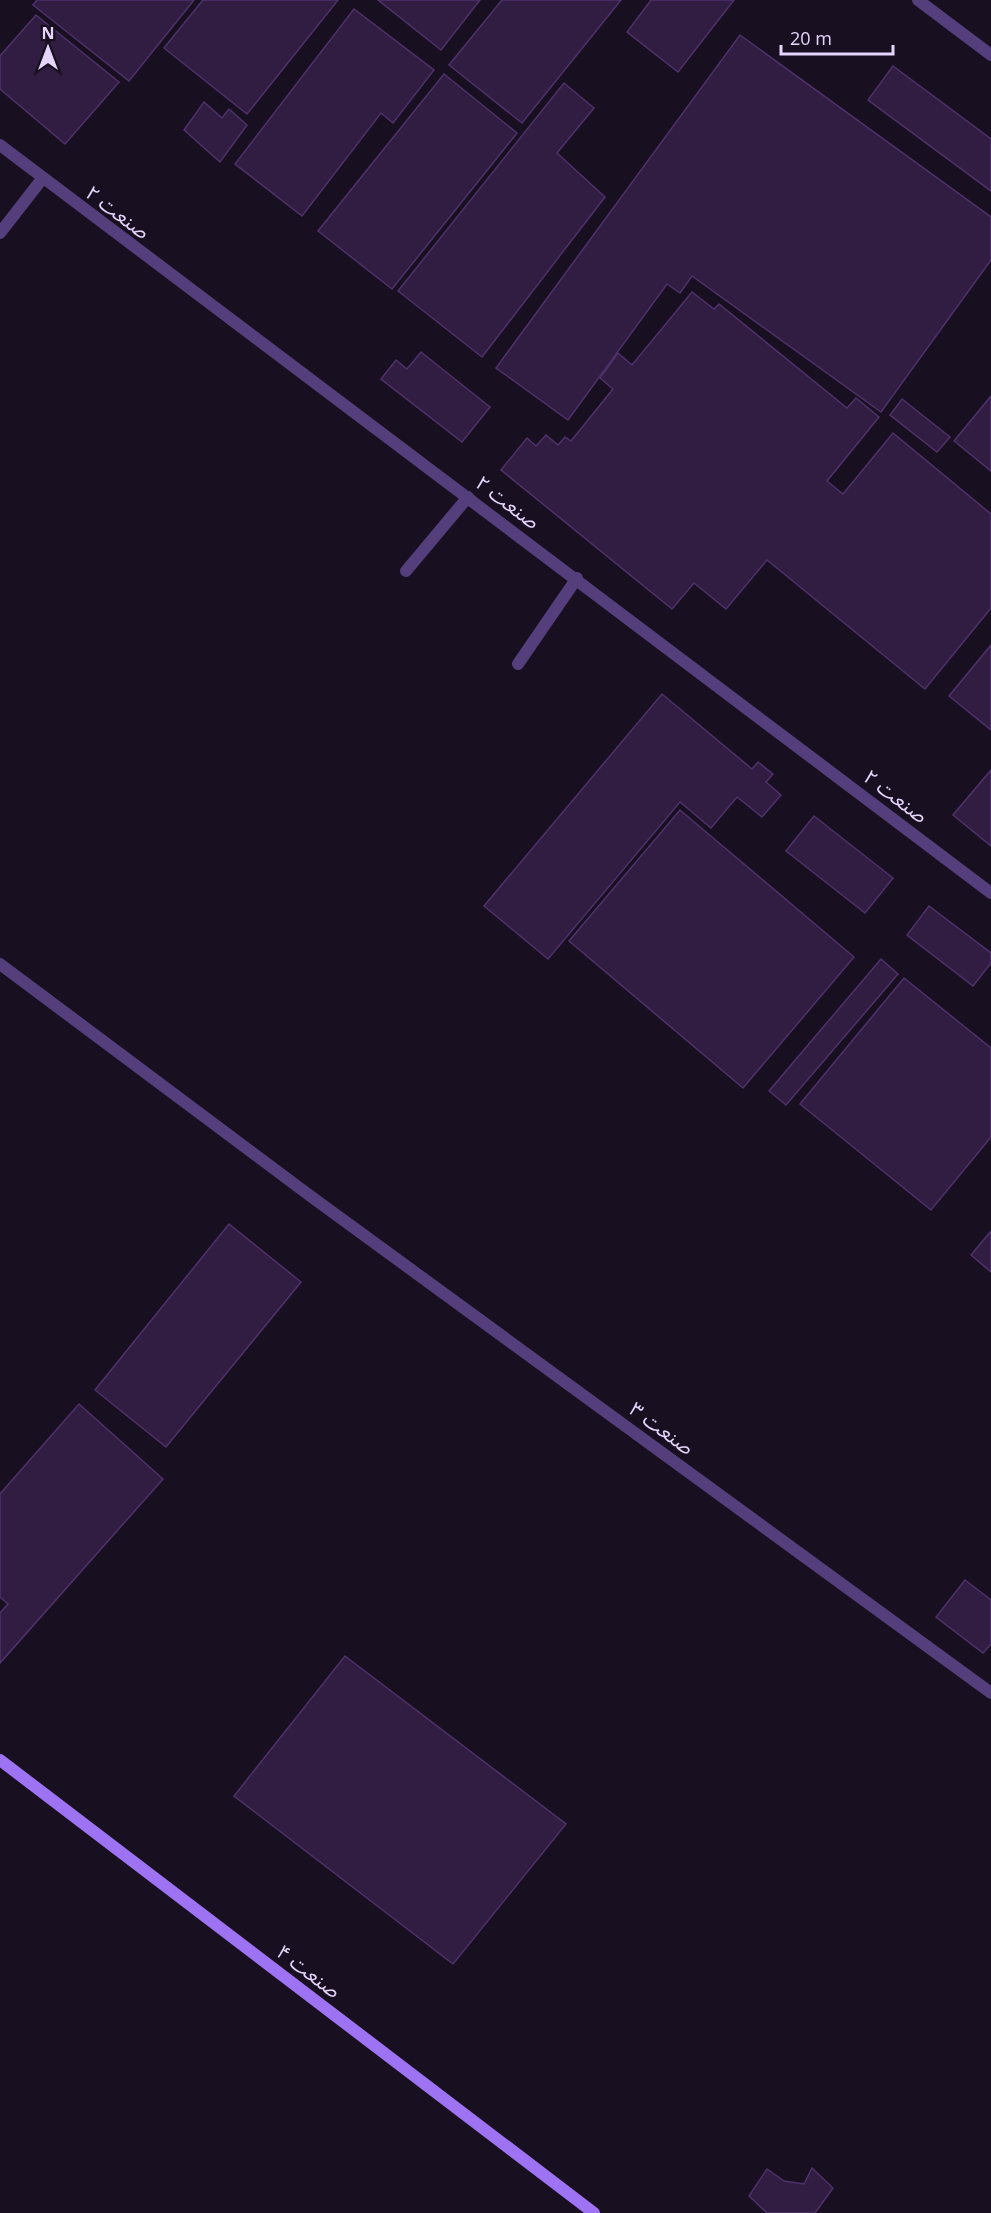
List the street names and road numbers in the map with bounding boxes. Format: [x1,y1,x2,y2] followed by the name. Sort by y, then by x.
[80,179,156,245] street label: صنعت ۲
[470,469,546,535] street label: صنعت ۲
[858,763,934,829] street label: صنعت ۲
[624,1395,700,1461] street label: صنعت ۳
[271,1938,347,2004] street label: صنعت ۴

